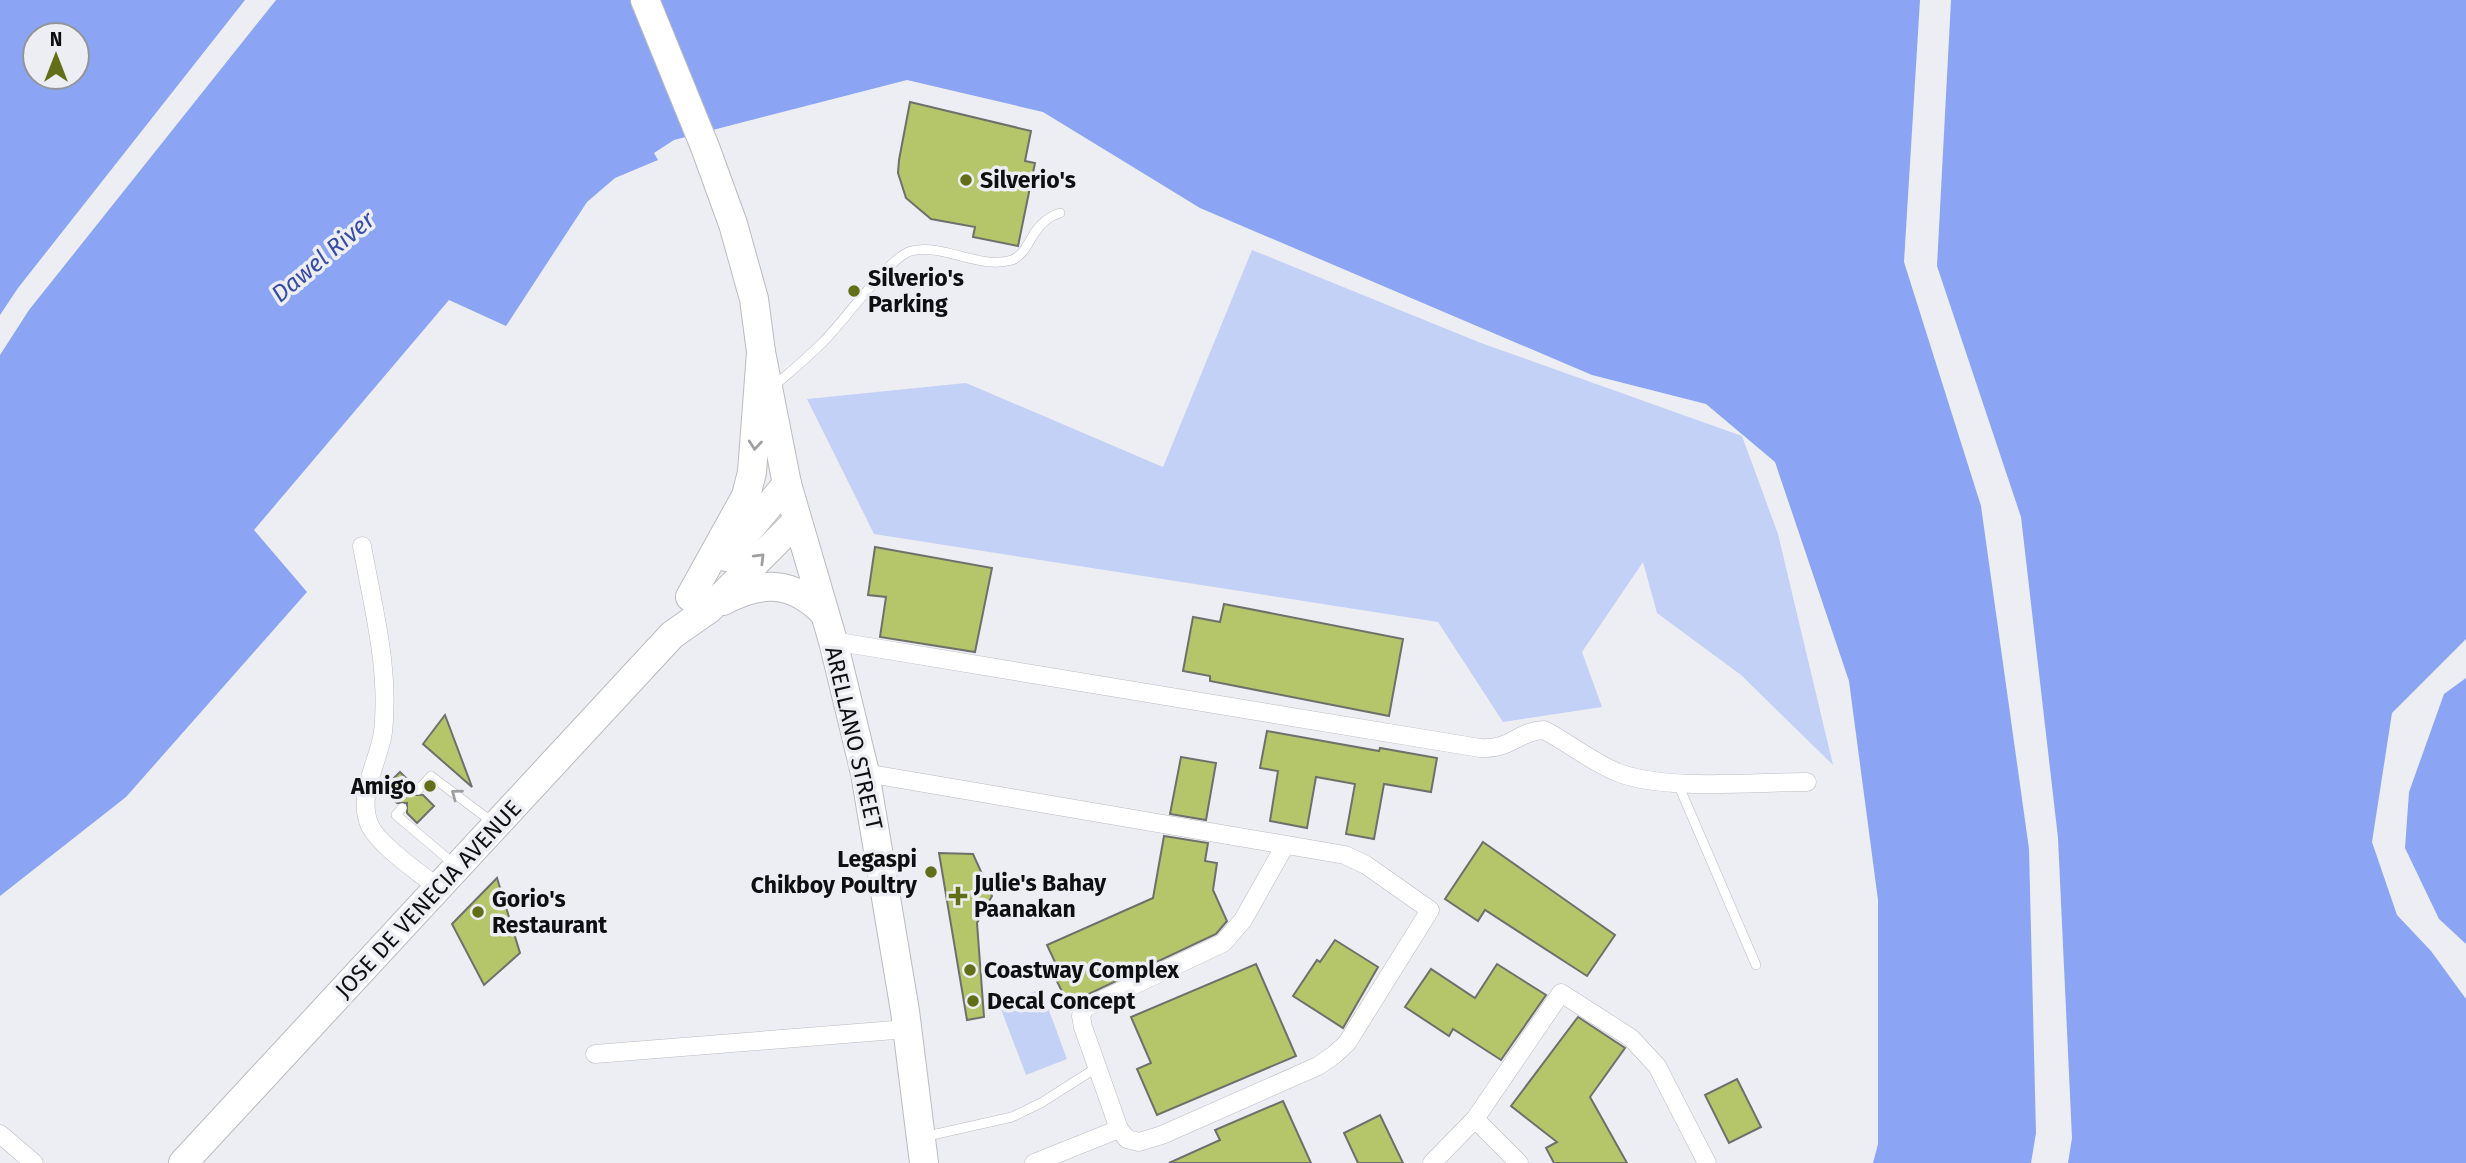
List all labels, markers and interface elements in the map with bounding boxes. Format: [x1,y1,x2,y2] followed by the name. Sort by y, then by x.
[21,21,91,91] north arrow
[50,28,62,51] text: N
[980,166,1076,194] place label: Silverio's
[958,172,974,188] marker: Silverio's
[266,205,381,308] water label: Dawel River
[868,264,964,318] place label: Silverio's Parking
[846,283,862,299] marker: Silverio's Parking
[748,439,763,450] one-way arrow
[752,554,765,567] one-way arrow
[819,643,889,833] street label: ARELLANO STREET
[350,772,416,800] place label: Amigo
[422,778,438,794] marker: Amigo
[451,790,464,803] one-way arrow
[329,794,527,1004] street label: JOSE DE VENECIA AVENUE
[751,845,918,899] place label: Legaspi Chikboy Poultry
[923,864,939,880] marker: Legaspi Chikboy Poultry
[973,869,1107,923] place label: Julie's Bahay Paanakan
[492,885,608,939] place label: Gorio's Restaurant
[948,886,968,906] marker: Julie's Bahay Paanakan
[470,904,486,920] marker: Gorio's Restaurant
[984,956,1179,984] place label: Coastway Complex
[962,962,978,978] marker: Coastway Complex
[987,987,1137,1015] place label: Decal Concept
[965,993,981,1009] marker: Decal Concept

